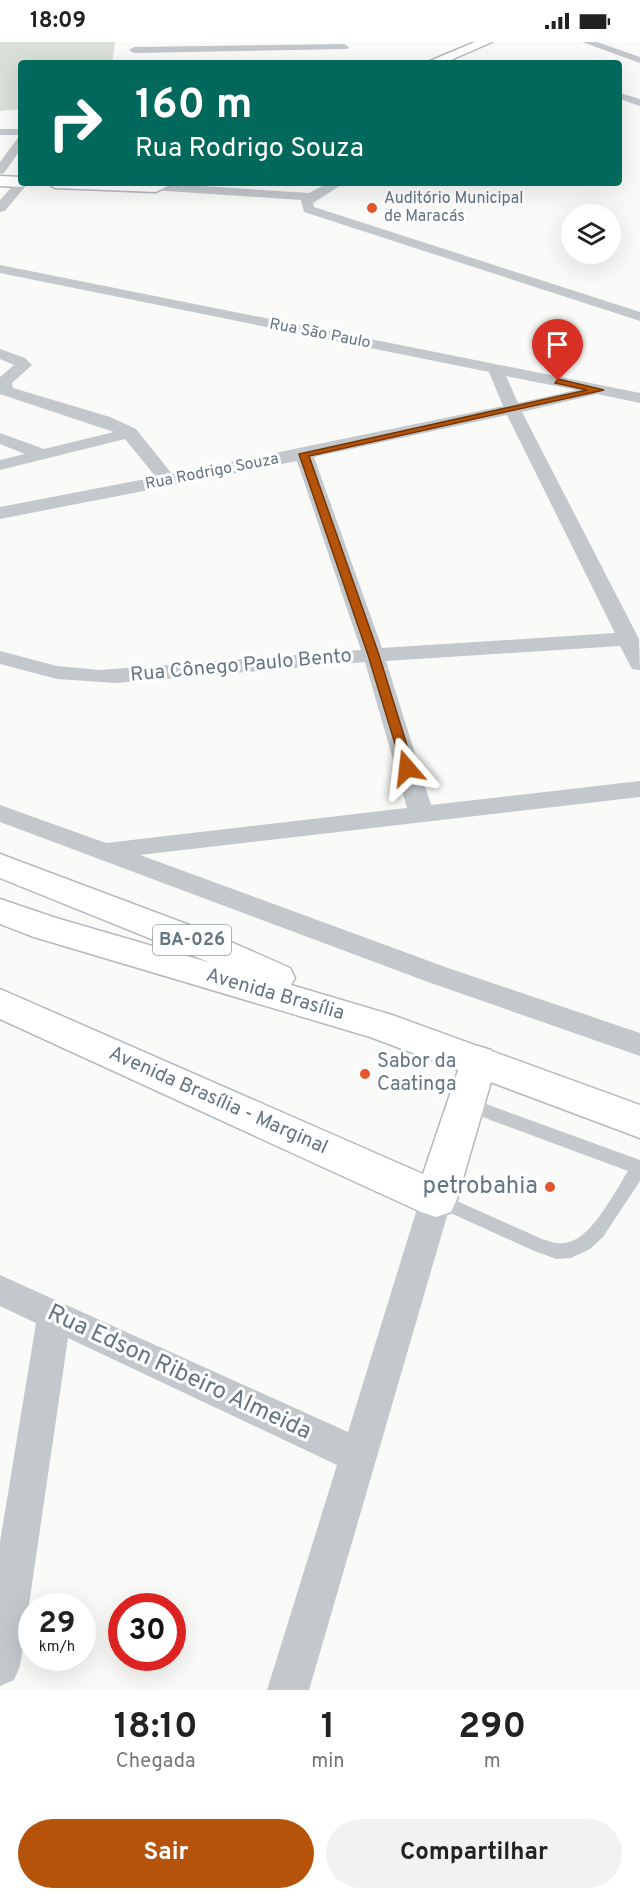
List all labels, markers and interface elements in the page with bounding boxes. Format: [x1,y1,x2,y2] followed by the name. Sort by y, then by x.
[30,8,86,35] text: 18:09
[135,80,253,133] text: 160 m
[36,84,114,162] icon: right
[135,132,364,166] text: Rua Rodrigo Souza
[384,189,523,227] place label: Auditório Municipal de Maracás
[365,201,379,215] marker: Auditório Municipal de Maracás
[561,204,621,264] map controls
[561,204,621,264] button: layers
[268,314,372,354] street label: Rua São Paulo
[532,319,583,381] pin
[541,328,574,361] icon: arrive
[144,449,280,495] street label: Rua Rodrigo Souza
[129,643,353,689] street label: Rua Cônego Paulo Bento
[375,736,439,800] position arrow
[153,925,231,955] road number: BA-026
[203,963,347,1027] street label: Avenida Brasília
[104,1041,332,1161] street label: Avenida Brasília - Marginal
[377,1049,457,1098] place label: Sabor da Caatinga
[358,1067,372,1081] marker: Sabor da Caatinga
[422,1172,538,1202] place label: petrobahia
[543,1180,557,1194] marker: petrobahia
[42,1299,316,1447] street label: Rua Edson Ribeiro Almeida
[108,1593,186,1671] speed limit sign: 30
[39,1606,75,1643] text: 29
[39,1638,75,1657] text: km/h
[114,1705,198,1751] text: 18:10
[321,1705,335,1751] text: 1
[458,1705,526,1751] text: 290
[116,1749,195,1775] text: Chegada
[311,1749,345,1775] text: min
[484,1749,501,1775] text: m
[18,1819,314,1888] button: Sair
[326,1819,622,1888] button: Compartilhar

